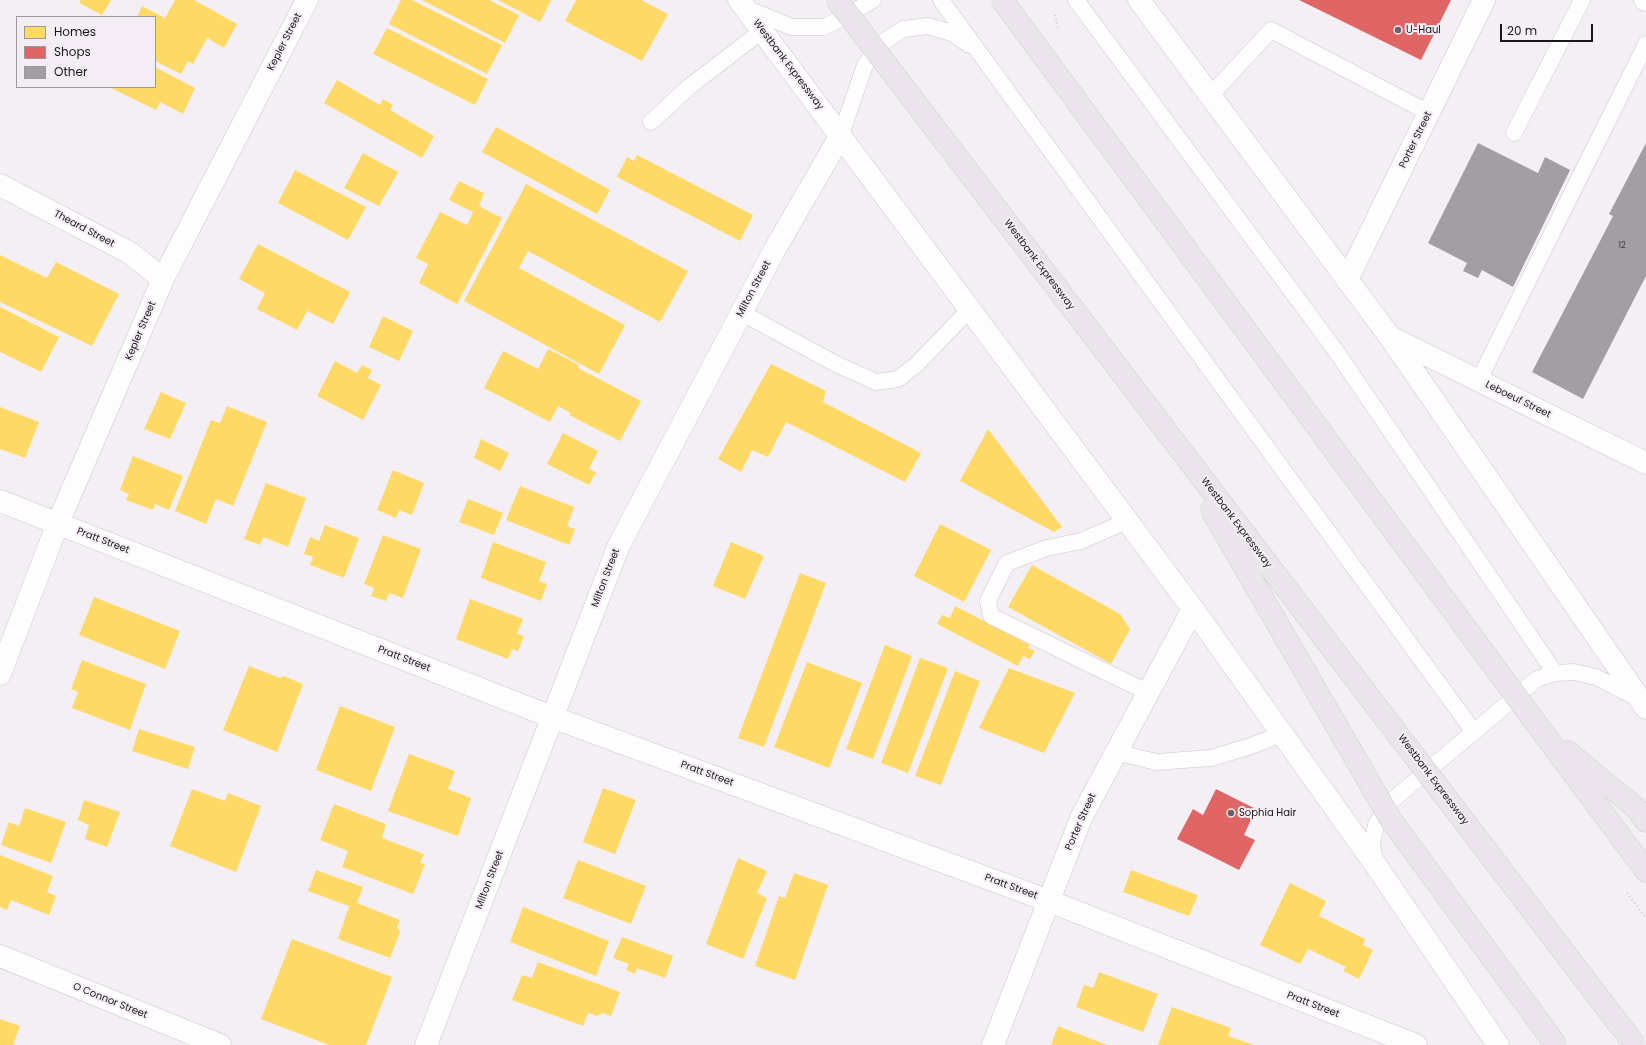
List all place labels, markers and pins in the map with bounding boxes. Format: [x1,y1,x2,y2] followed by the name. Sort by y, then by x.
[1406,24,1441,36] place label: U-Haul
[1393,25,1403,35] marker: U-Haul
[1239,807,1296,819] place label: Sophia Hair
[1226,808,1236,818] marker: Sophia Hair

